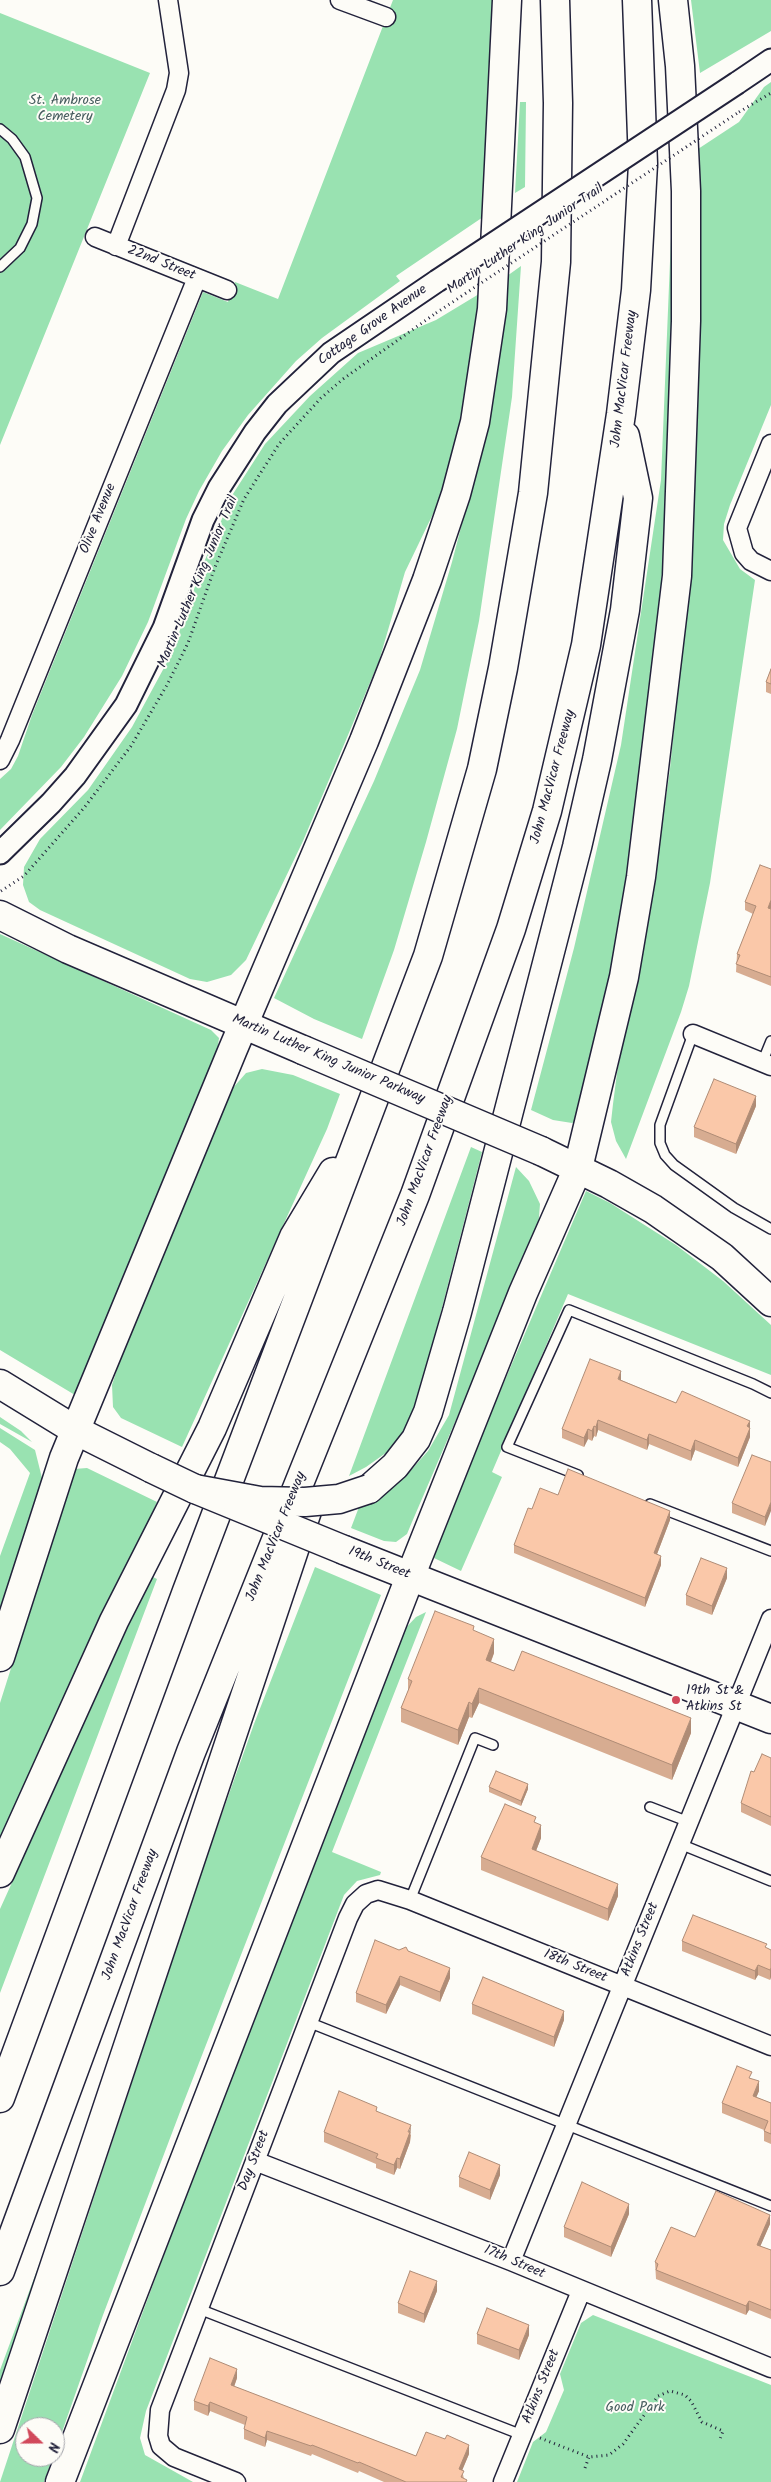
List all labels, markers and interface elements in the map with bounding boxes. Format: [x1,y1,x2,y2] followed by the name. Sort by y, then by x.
[29,94,101,126] park label: St. Ambrose Cemetery
[444,181,608,299] street label: Martin Luther King Junior Trail
[125,243,197,285] street label: 22nd Street
[315,282,431,370] street label: Cottage Grove Avenue
[608,309,642,449] street label: John MacVicar Freeway
[77,481,121,557] street label: Olive Avenue
[155,493,243,671] street label: Martin Luther King Junior Trail
[528,708,580,846] street label: John MacVicar Freeway
[229,1012,427,1108] street label: Martin Luther King Junior Parkway
[394,1093,458,1229] street label: John MacVicar Freeway
[243,1470,311,1604] street label: John MacVicar Freeway
[346,1544,412,1584] street label: 19th Street
[686,1684,744,1716] place label: 19th St & Atkins St
[670,1694,682,1706] marker: 19th St & Atkins St
[99,1847,163,1983] street label: John MacVicar Freeway
[619,1901,663,1979] street label: Atkins Street
[541,1947,609,1987] street label: 18th Street
[236,2128,274,2194] street label: Day Street
[481,2243,547,2283] street label: 17th Street
[520,2348,564,2426] street label: Atkins Street
[605,2401,665,2417] park label: Good Park
[15,2417,65,2467] north arrow
[41,2439,65,2455] text: N

